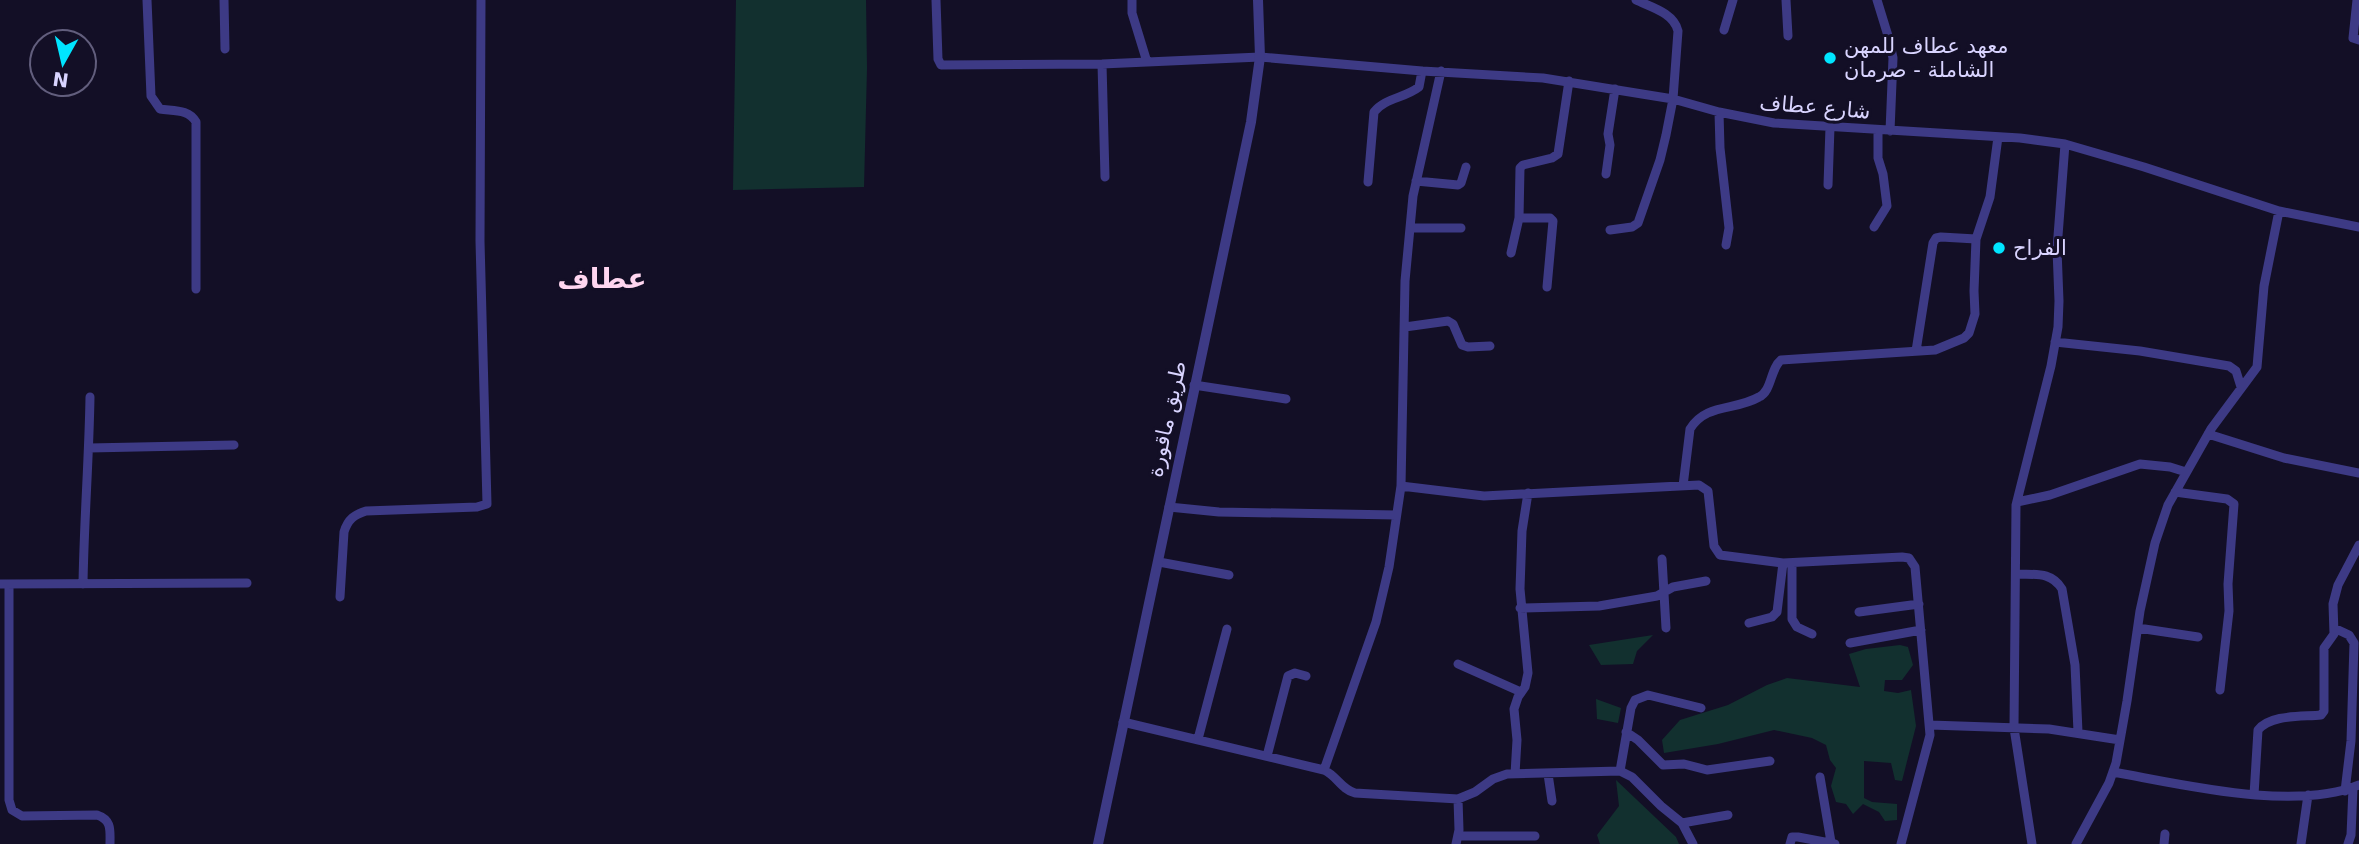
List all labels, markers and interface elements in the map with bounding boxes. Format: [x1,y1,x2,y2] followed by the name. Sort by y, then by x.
[28,28,98,98] north arrow
[1844,34,2009,82] place label: معهد عطاف للمهن الشاملة - صرمان
[1822,50,1838,66] marker: معهد عطاف للمهن الشاملة - صرمان
[51,68,70,92] text: N
[1759,90,1871,124] street label: شارع عطاف
[2013,236,2067,260] place label: الفراح
[1991,240,2007,256] marker: الفراح
[557,262,647,295] district label: عطاف
[1143,359,1191,479] street label: طريق ماقورة

